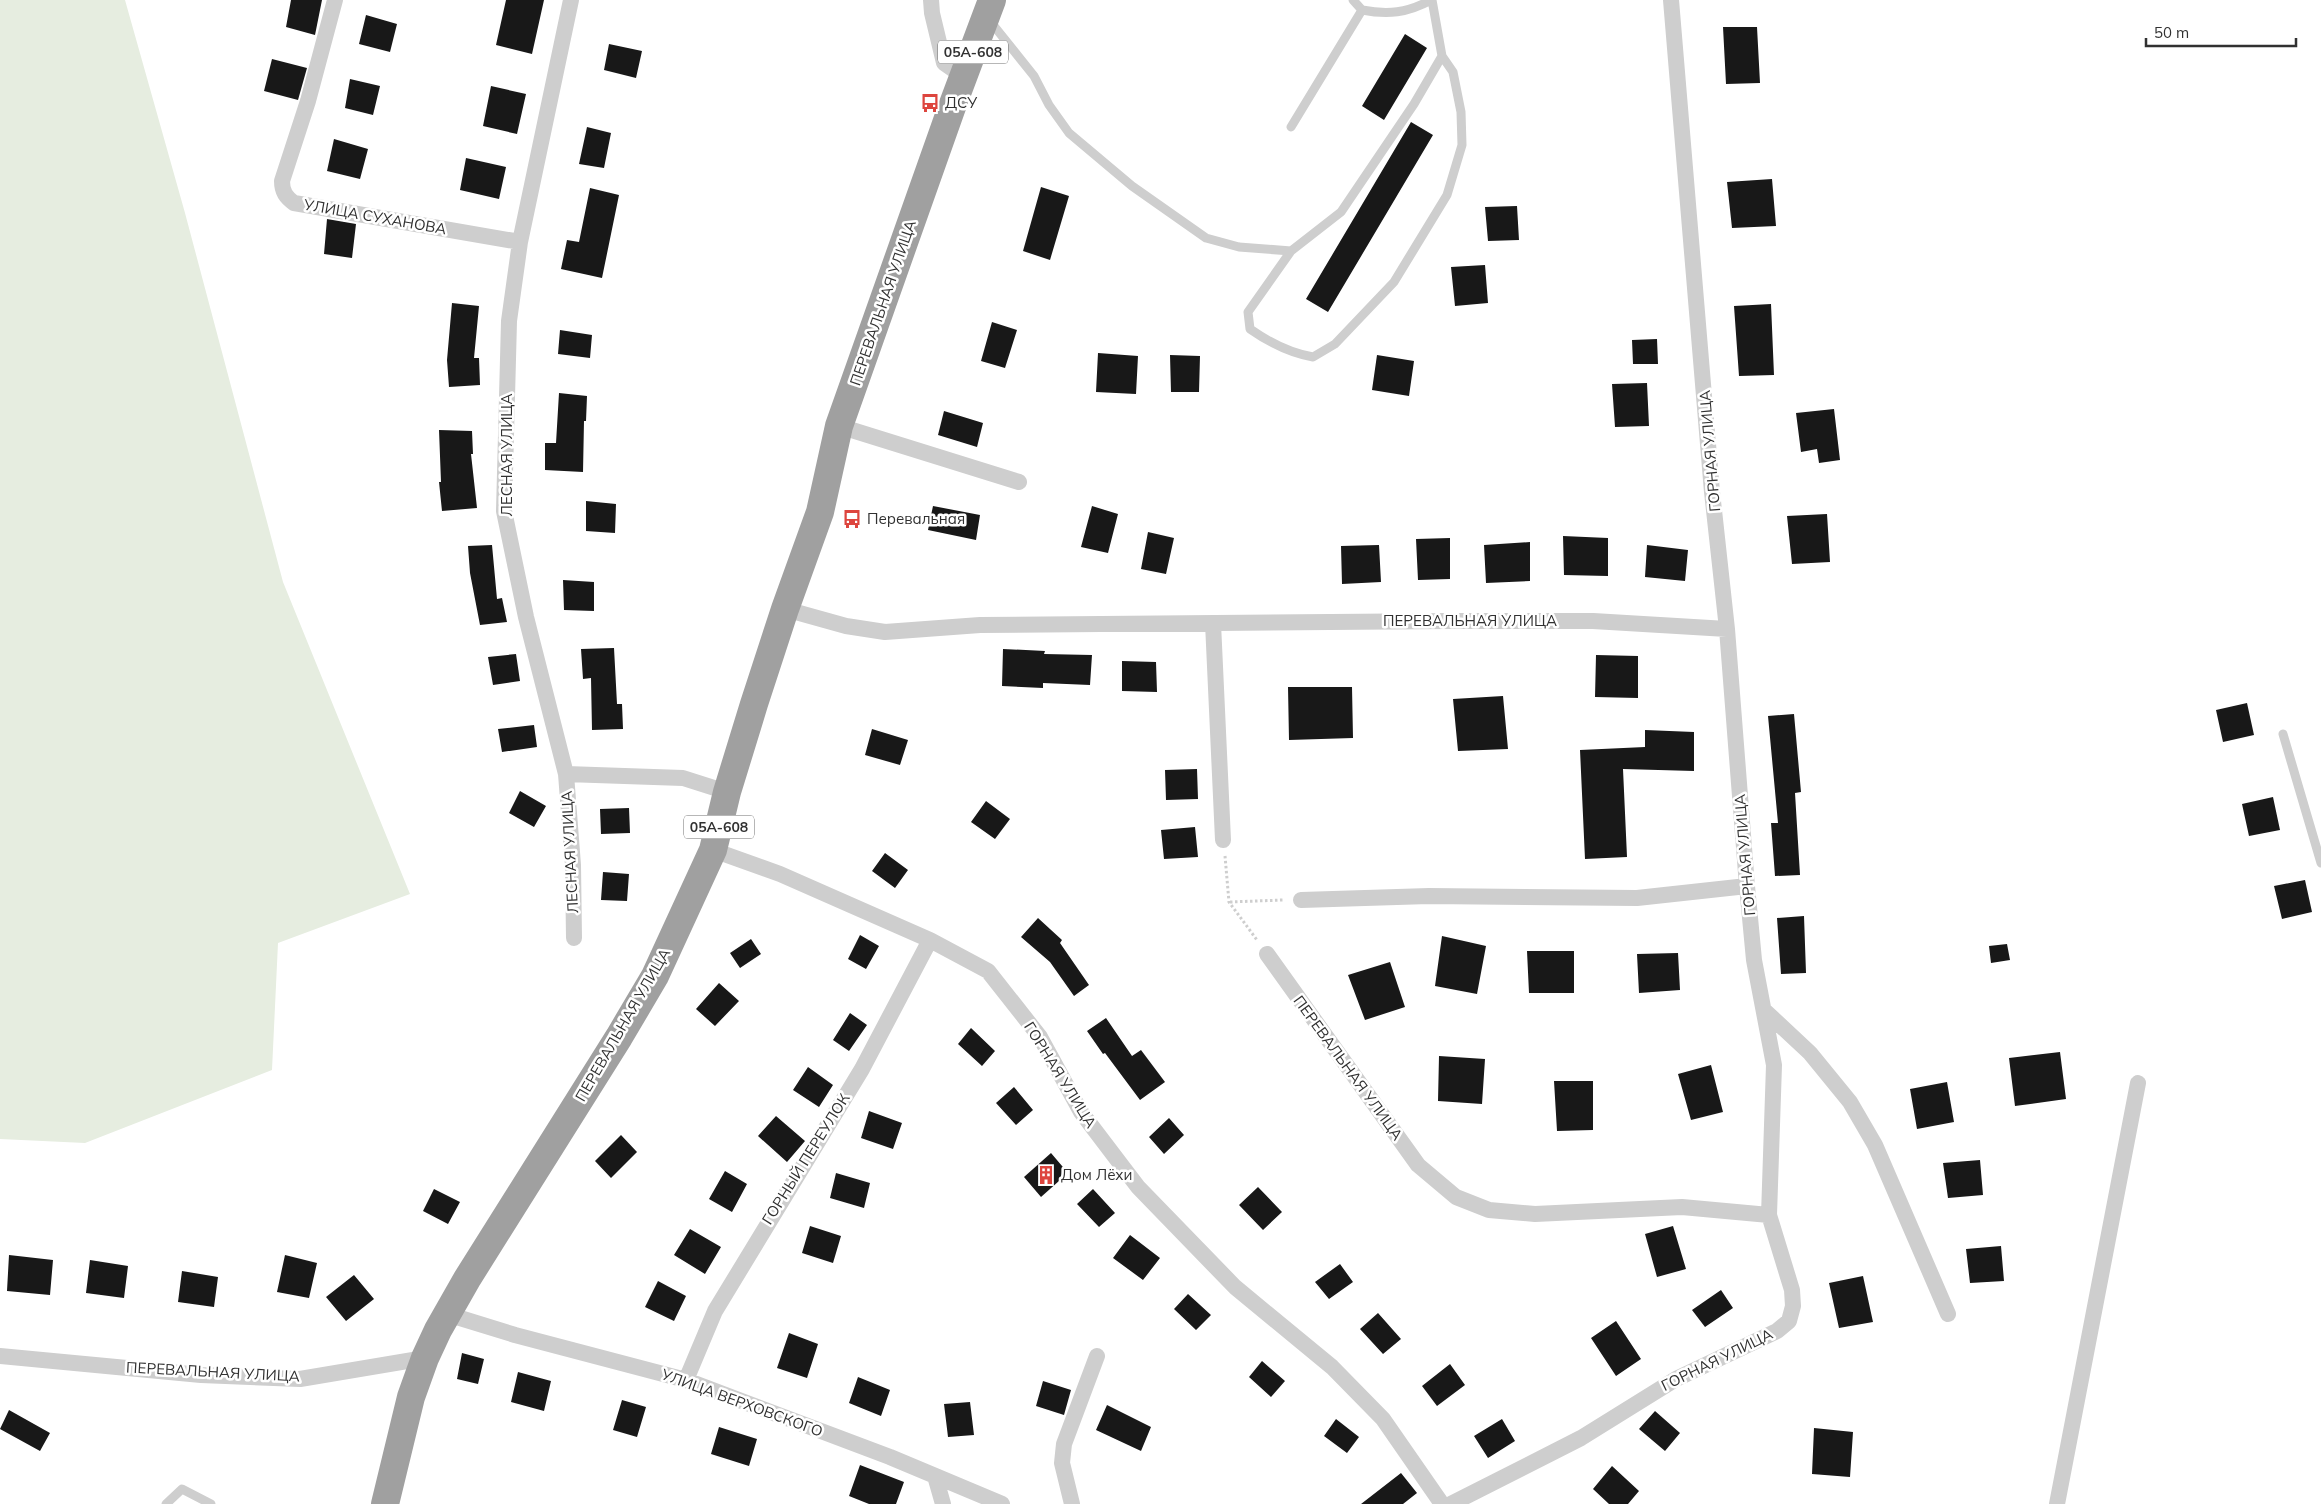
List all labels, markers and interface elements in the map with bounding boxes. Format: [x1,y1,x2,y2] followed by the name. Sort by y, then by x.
[2146,15,2296,47] scale bar
[2154,23,2189,42] text: 50 m
[938,41,1008,64] road number: 05А-608
[919,92,941,114] bus stop icon: ДСУ
[945,93,977,112] place label: ДСУ
[301,194,448,238] street label: УЛИЦА СУХАНОВА
[845,217,920,388] street label: ПЕРЕВАЛЬНАЯ УЛИЦА
[1695,389,1724,513] street label: ГОРНАЯ УЛИЦА
[497,394,516,516] street label: ЛЕСНАЯ УЛИЦА
[841,508,863,530] bus stop icon: Перевальная
[867,509,965,528] place label: Перевальная
[1383,611,1557,630] street label: ПЕРЕВАЛЬНАЯ УЛИЦА
[557,790,582,914] street label: ЛЕСНАЯ УЛИЦА
[1730,793,1759,917] street label: ГОРНАЯ УЛИЦА
[684,816,754,839] road number: 05А-608
[571,945,674,1105] street label: ПЕРЕВАЛЬНАЯ УЛИЦА
[1290,992,1407,1144] street label: ПЕРЕВАЛЬНАЯ УЛИЦА
[1020,1018,1101,1131] street label: ГОРНАЯ УЛИЦА
[758,1090,854,1228] street label: ГОРНЫЙ ПЕРЕУЛОК
[1035,1164,1057,1186] building icon: Дом Лёхи
[1061,1165,1132,1184] place label: Дом Лёхи
[1658,1324,1776,1395] street label: ГОРНАЯ УЛИЦА
[126,1357,300,1386] street label: ПЕРЕВАЛЬНАЯ УЛИЦА
[658,1364,826,1441] street label: УЛИЦА ВЕРХОВСКОГО

